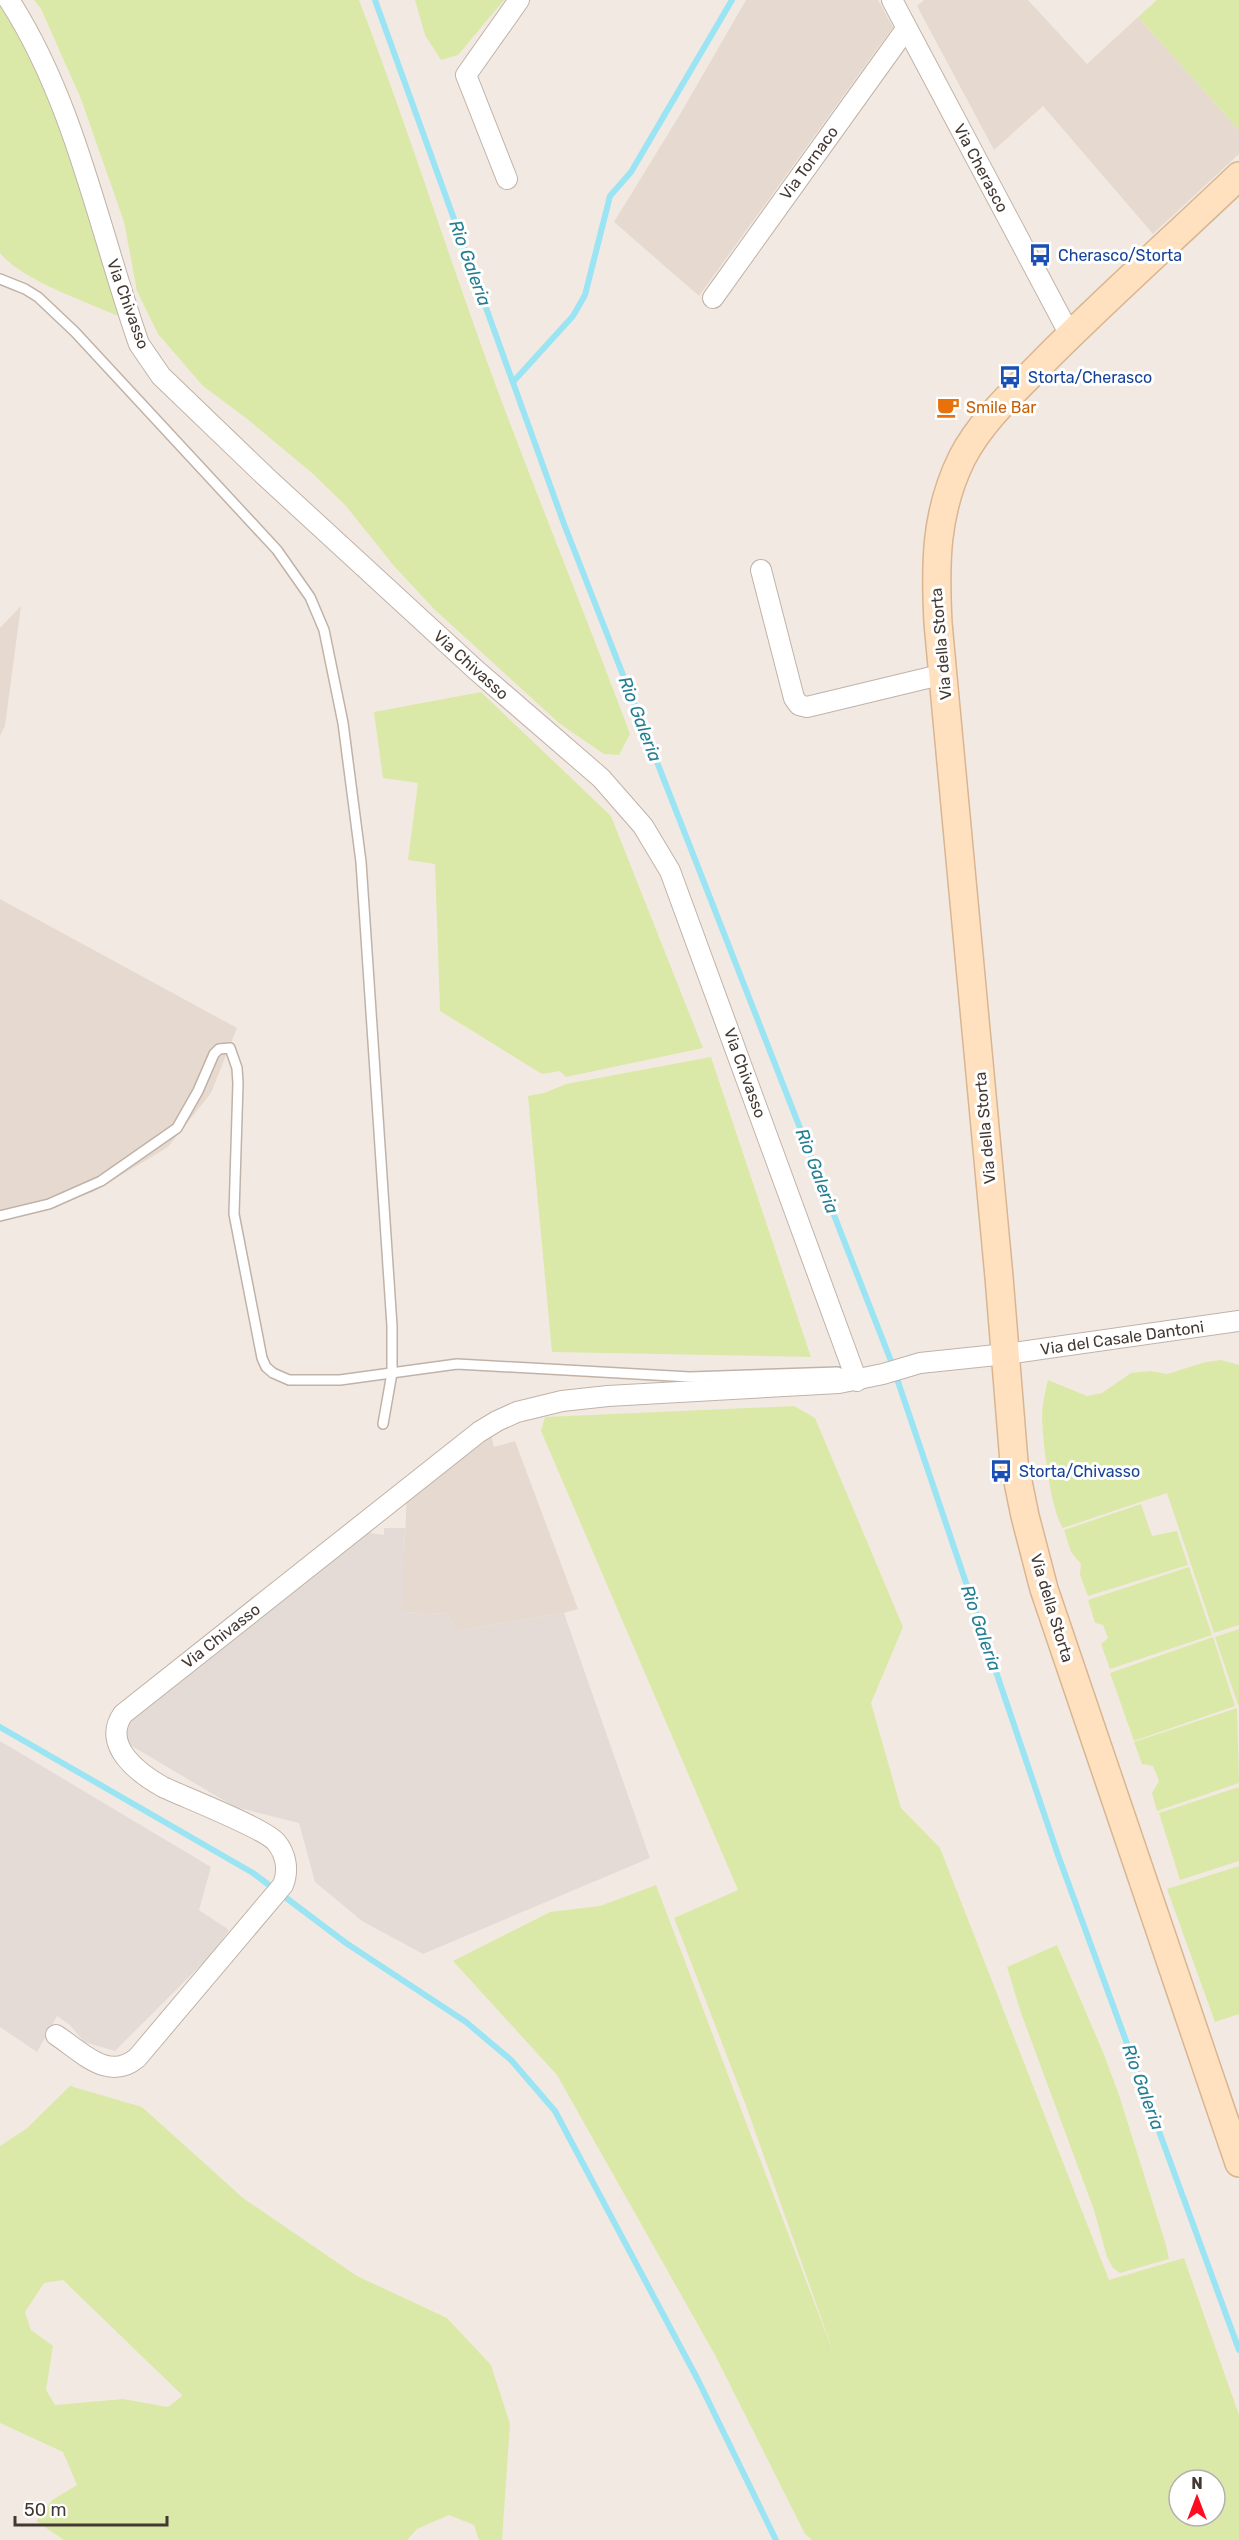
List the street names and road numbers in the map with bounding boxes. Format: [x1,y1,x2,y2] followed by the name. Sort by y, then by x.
[950,121,1012,215] street label: Via Cherasco
[776,123,842,203] street label: Via Tornaco
[103,256,153,352] street label: Via Chivasso
[927,587,955,701] street label: Via della Storta
[430,626,512,704] street label: Via Chivasso
[720,1025,770,1121] street label: Via Chivasso
[971,1071,999,1185] street label: Via della Storta
[1039,1317,1205,1359] street label: Via del Casale Dantoni
[1026,1551,1078,1665] street label: Via della Storta
[178,1600,264,1672] street label: Via Chivasso

